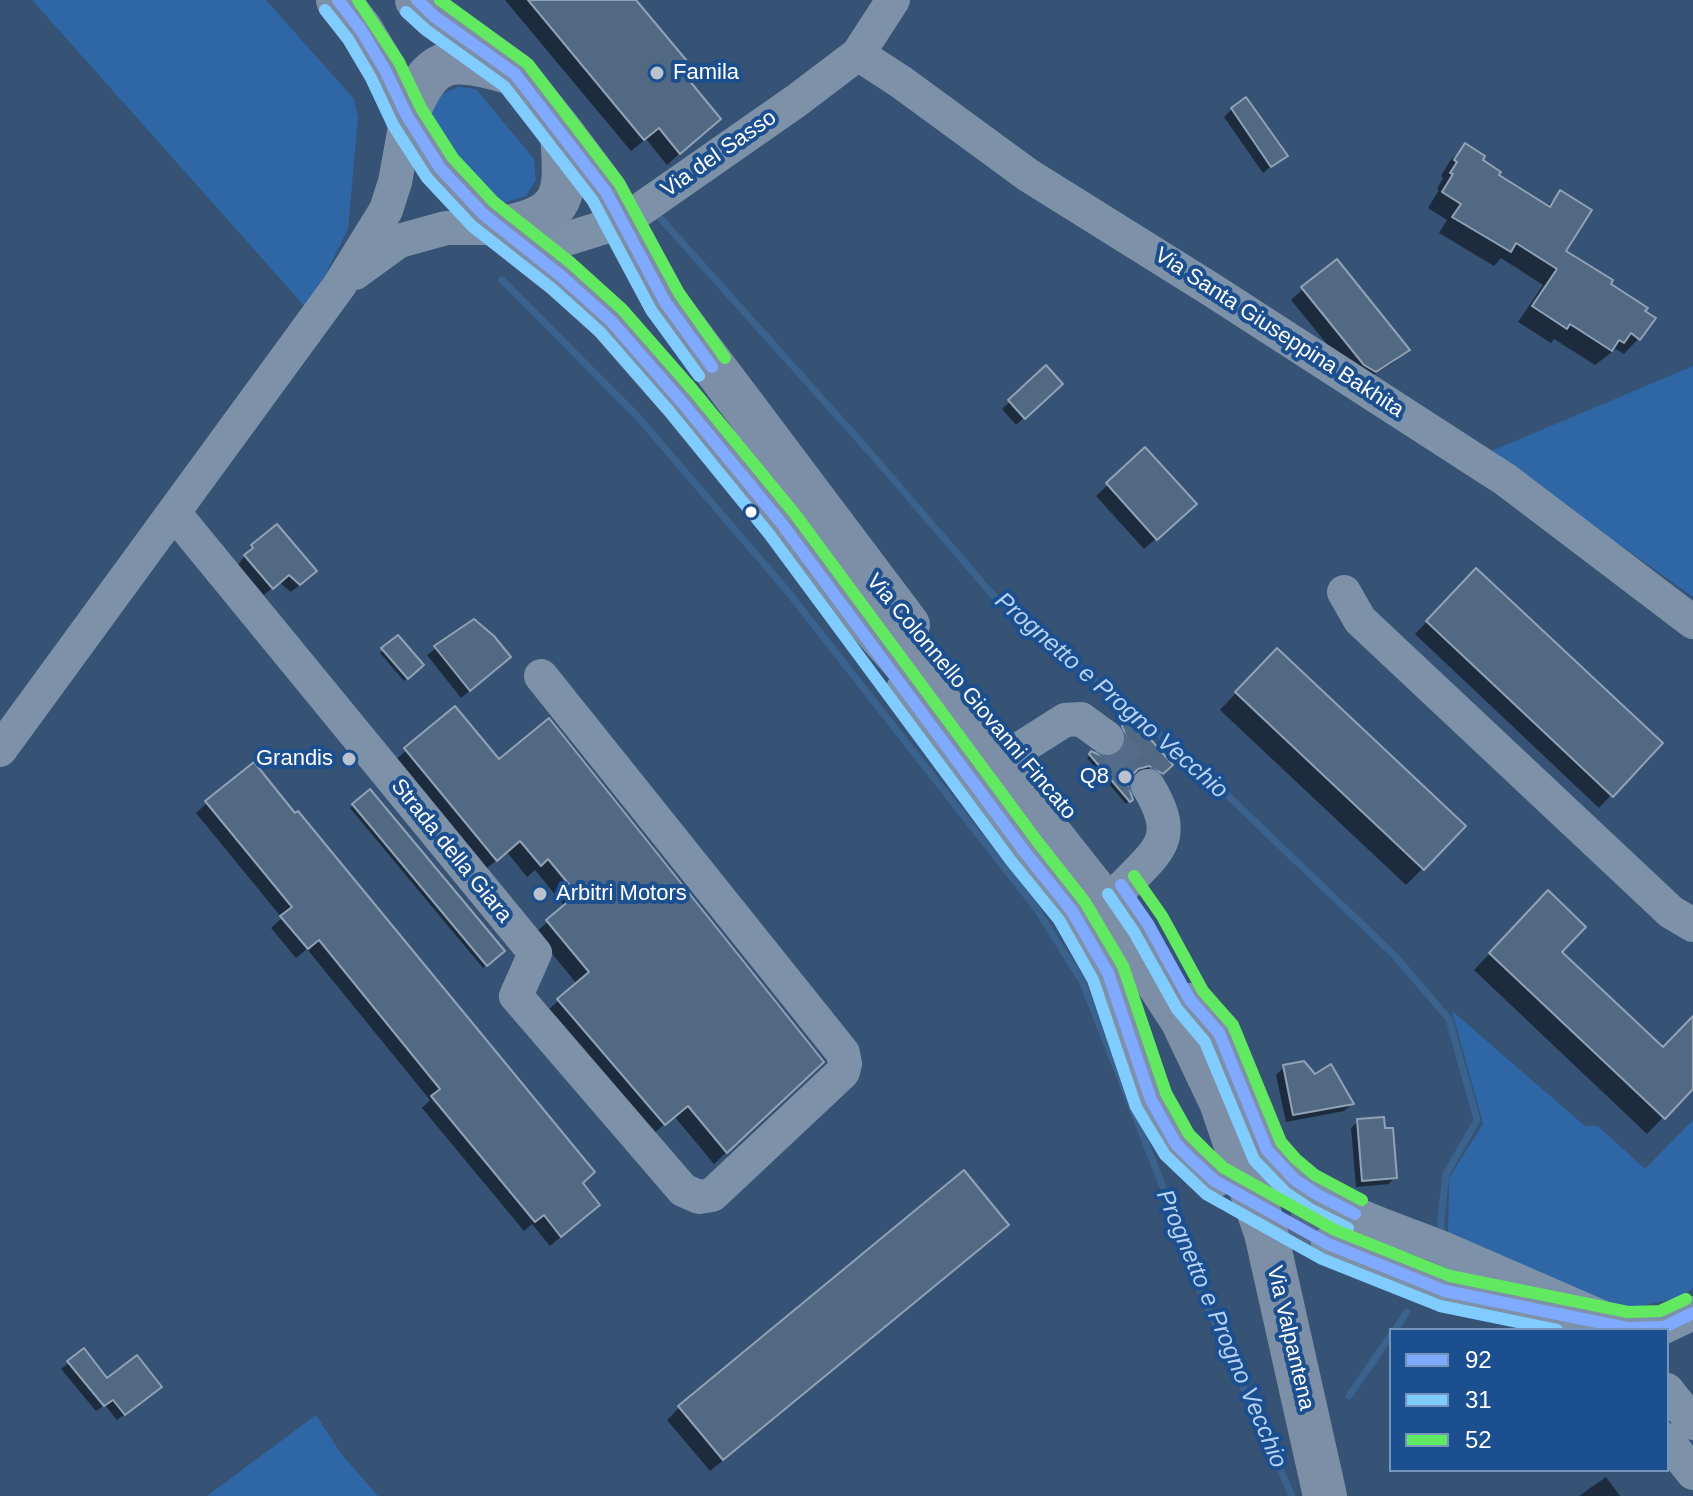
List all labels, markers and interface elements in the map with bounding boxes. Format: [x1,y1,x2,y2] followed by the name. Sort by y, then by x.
[673,60,739,86] place label: Famila
[648,64,666,82] marker: Famila
[656,105,782,203] street label: Via del Sasso
[1149,242,1409,424] street label: Via Santa Giuseppina Bakhita
[743,504,759,520] unlabelled marker
[860,569,1082,825] street label: Via Colonnello Giovanni Fincato
[989,587,1233,805] water label: Prognetto e Progno Vecchio
[256,746,333,772] place label: Grandis
[340,750,358,768] marker: Grandis
[1080,764,1109,790] place label: Q8
[1116,768,1134,786] marker: Q8
[385,774,517,928] street label: Strada della Giara
[556,881,687,907] place label: Arbitri Motors
[531,885,549,903] marker: Arbitri Motors
[1149,1186,1293,1472] water label: Prognetto e Progno Vecchio
[1261,1263,1319,1413] street label: Via Valpantena
[1389,1328,1669,1472] legend
[1465,1346,1492,1373] text: 92
[1465,1386,1492,1413] text: 31
[1465,1426,1492,1453] text: 52

